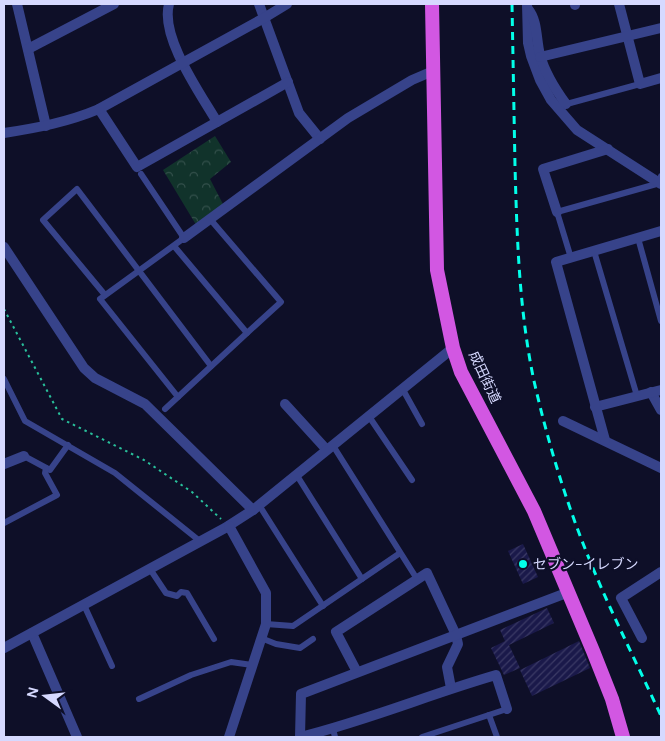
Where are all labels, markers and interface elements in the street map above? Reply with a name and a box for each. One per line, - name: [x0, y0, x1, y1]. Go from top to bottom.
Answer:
- street label: 成田街道: [465, 348, 505, 406]
- place label: セブン-イレブン: [533, 555, 639, 573]
- marker: セブン-イレブン: [517, 558, 529, 570]
- north arrow: [20, 671, 70, 721]
- text: N: [22, 685, 42, 700]

